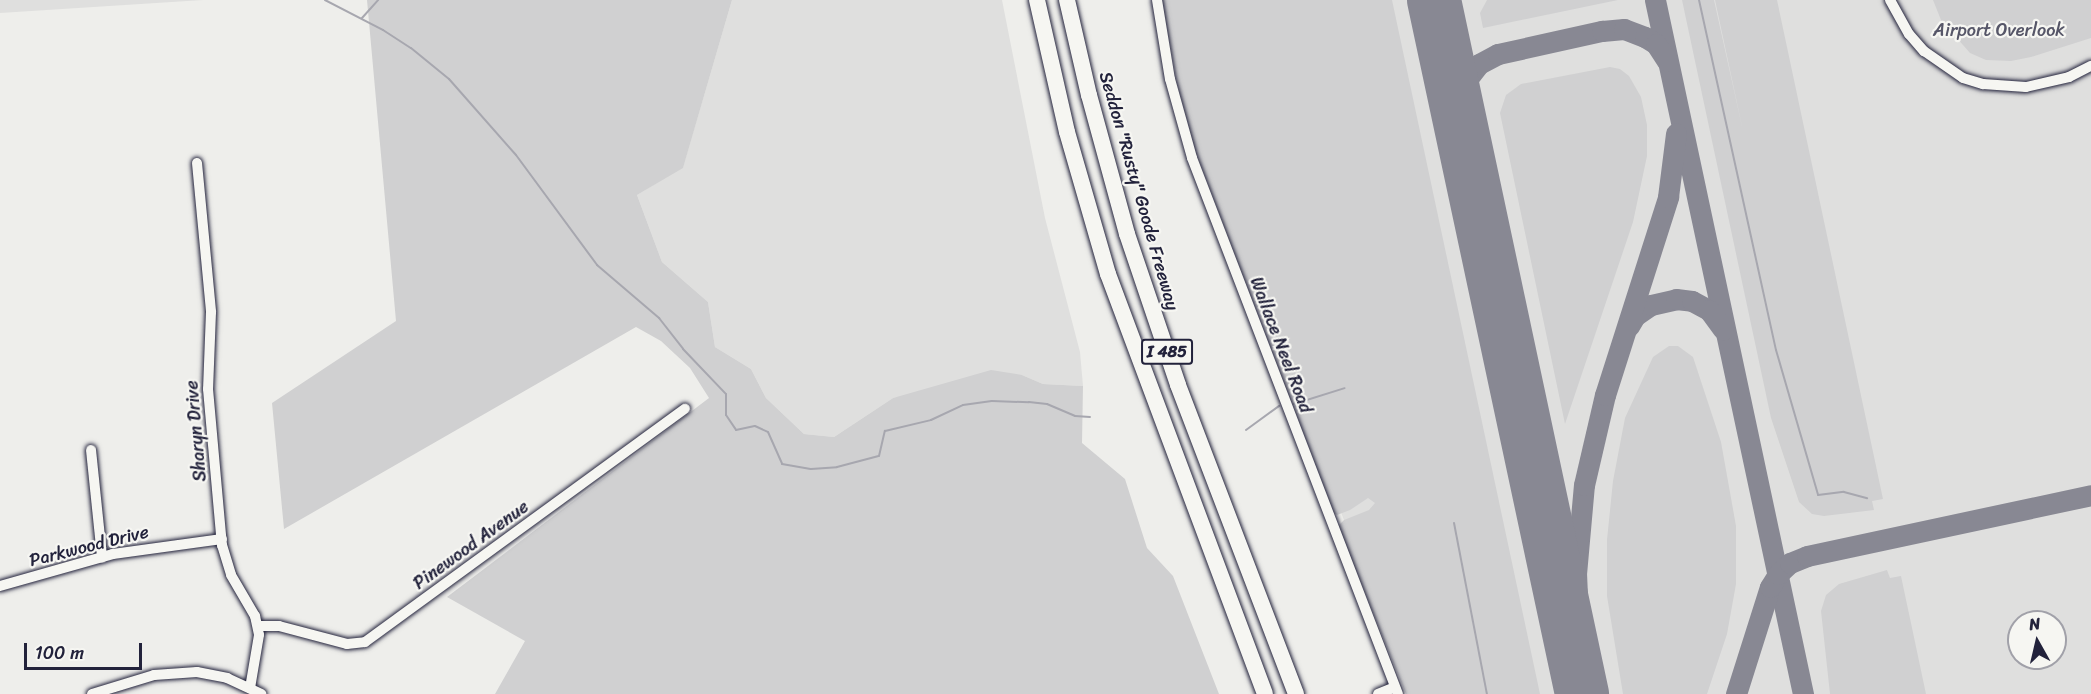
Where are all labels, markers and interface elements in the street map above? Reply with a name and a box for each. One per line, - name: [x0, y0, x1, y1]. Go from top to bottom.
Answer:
- park label: Airport Overlook: [1933, 19, 2065, 41]
- street label: Seddon "Rusty" Goode Freeway: [1095, 69, 1183, 313]
- street label: Wallace Neel Road: [1245, 274, 1317, 416]
- road number: I 485: [1140, 339, 1194, 365]
- street label: Sharyn Drive: [181, 380, 211, 482]
- street label: Pinewood Avenue: [409, 496, 533, 594]
- street label: Parkwood Drive: [27, 521, 151, 571]
- text: N: [2027, 609, 2042, 639]
- north arrow: [2007, 610, 2067, 670]
- scale bar: [27, 631, 146, 669]
- text: 100 m: [35, 637, 84, 669]

